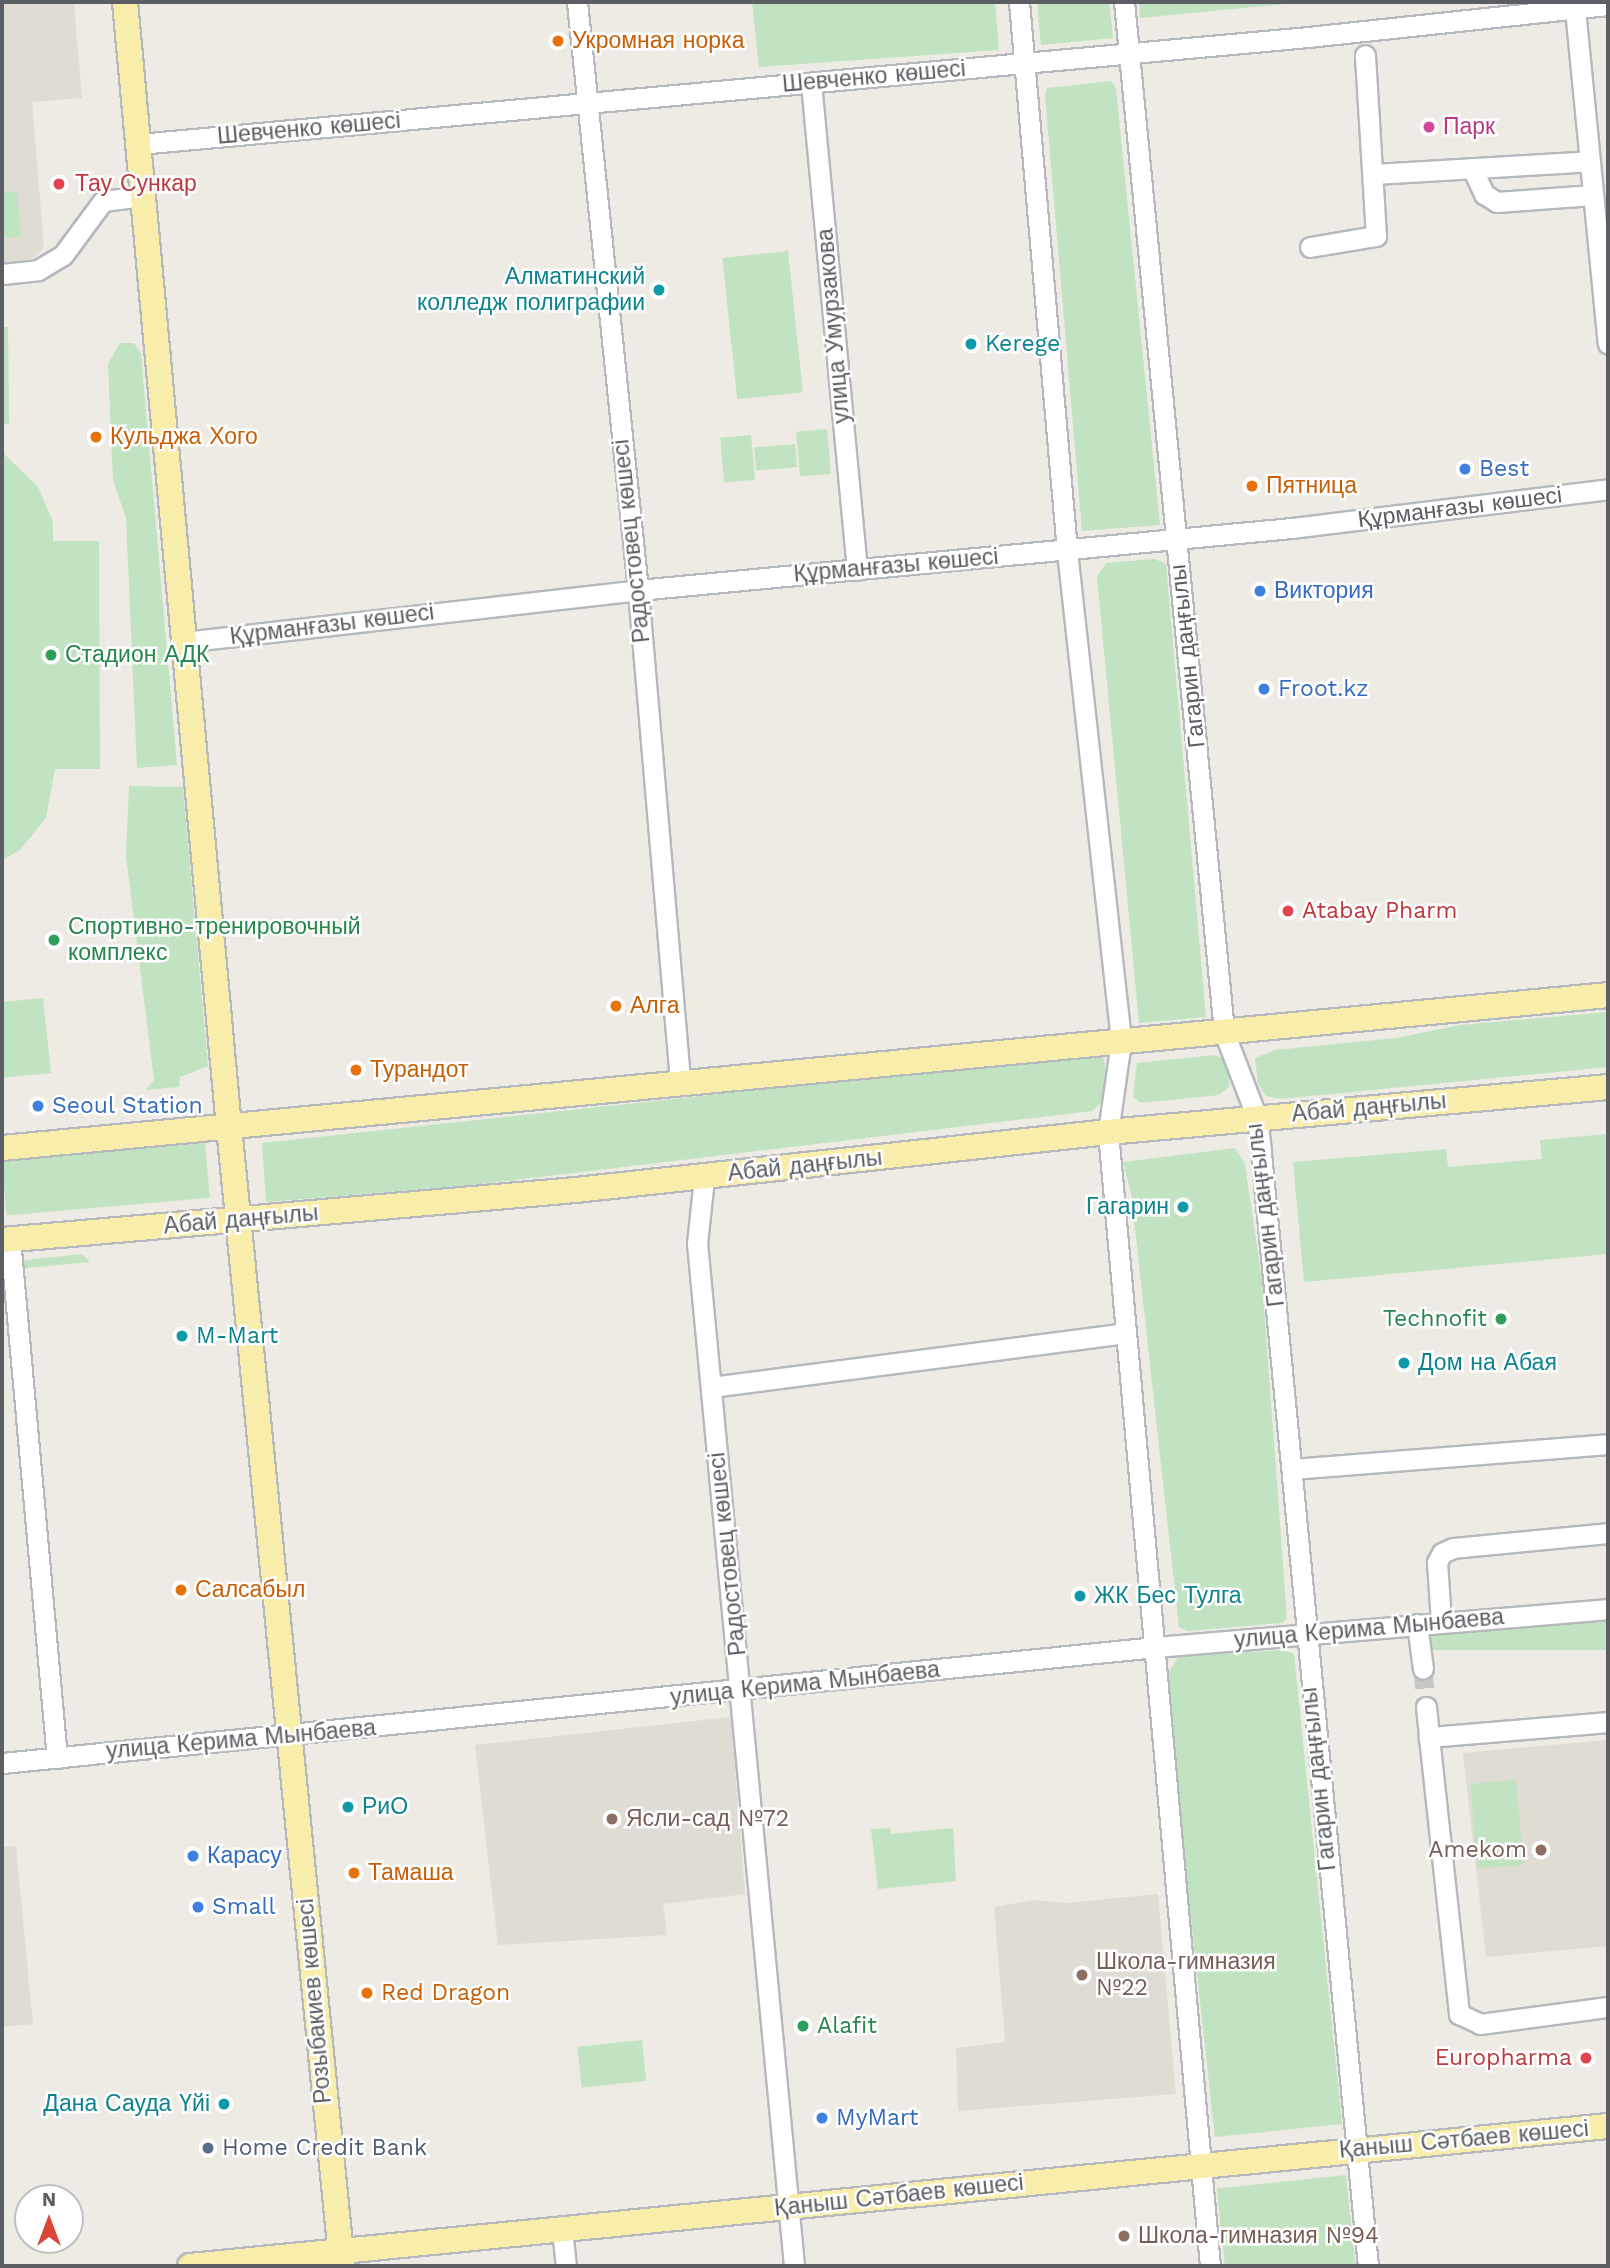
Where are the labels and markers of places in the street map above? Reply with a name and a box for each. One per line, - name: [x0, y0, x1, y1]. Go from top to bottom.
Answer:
- place label: Укромная норка: [572, 27, 744, 55]
- marker: Укромная норка: [550, 33, 566, 49]
- place label: Парк: [1443, 113, 1495, 141]
- marker: Парк: [1421, 119, 1437, 135]
- place label: Тау Сункар: [75, 170, 197, 198]
- marker: Тау Сункар: [49, 174, 69, 194]
- place label: Алматинский колледж полиграфии: [417, 263, 645, 317]
- marker: Алматинский колледж полиграфии: [651, 282, 667, 298]
- place label: Kerege: [985, 330, 1060, 358]
- marker: Kerege: [963, 336, 979, 352]
- place label: Кульджа Хого: [110, 423, 258, 451]
- marker: Кульджа Хого: [88, 429, 104, 445]
- place label: Best: [1479, 455, 1529, 483]
- marker: Best: [1457, 461, 1473, 477]
- place label: Пятница: [1266, 472, 1357, 500]
- marker: Пятница: [1244, 478, 1260, 494]
- place label: Виктория: [1274, 577, 1374, 605]
- marker: Виктория: [1252, 583, 1268, 599]
- place label: Стадион АДК: [65, 641, 209, 669]
- marker: Стадион АДК: [43, 647, 59, 663]
- place label: Froot.kz: [1278, 675, 1369, 703]
- marker: Froot.kz: [1256, 681, 1272, 697]
- place label: Atabay Pharm: [1302, 897, 1458, 925]
- marker: Atabay Pharm: [1280, 903, 1296, 919]
- place label: Спортивно-тренировочный комплекс: [68, 913, 361, 967]
- marker: Спортивно-тренировочный комплекс: [46, 932, 62, 948]
- place label: Алга: [630, 992, 679, 1020]
- marker: Алга: [608, 998, 624, 1014]
- place label: Турандот: [370, 1056, 469, 1084]
- marker: Турандот: [348, 1062, 364, 1078]
- place label: Seoul Station: [52, 1092, 204, 1120]
- marker: Seoul Station: [30, 1098, 46, 1114]
- place label: Гагарин: [1086, 1193, 1169, 1221]
- marker: Гагарин: [1175, 1199, 1191, 1215]
- place label: Technofit: [1383, 1305, 1487, 1333]
- marker: Technofit: [1493, 1311, 1509, 1327]
- place label: M-Mart: [196, 1322, 278, 1350]
- marker: M-Mart: [174, 1328, 190, 1344]
- place label: Дом на Абая: [1418, 1349, 1557, 1377]
- marker: Дом на Абая: [1396, 1355, 1412, 1371]
- place label: Салсабыл: [195, 1576, 305, 1604]
- marker: Салсабыл: [173, 1582, 189, 1598]
- place label: ЖК Бес Тулга: [1094, 1582, 1242, 1610]
- marker: ЖК Бес Тулга: [1072, 1588, 1088, 1604]
- place label: РиО: [362, 1793, 408, 1821]
- marker: РиО: [340, 1799, 356, 1815]
- place label: Ясли-сад №72: [626, 1805, 789, 1833]
- marker: Ясли-сад №72: [604, 1811, 620, 1827]
- place label: Amekom: [1428, 1836, 1527, 1864]
- place label: Карасу: [207, 1842, 282, 1870]
- marker: Amekom: [1533, 1842, 1549, 1858]
- marker: Карасу: [185, 1848, 201, 1864]
- place label: Тамаша: [368, 1859, 454, 1887]
- marker: Тамаша: [346, 1865, 362, 1881]
- place label: Small: [212, 1893, 276, 1921]
- marker: Small: [190, 1899, 206, 1915]
- place label: Школа-гимназия №22: [1096, 1948, 1276, 2002]
- marker: Школа-гимназия №22: [1074, 1967, 1090, 1983]
- place label: Red Dragon: [381, 1979, 510, 2007]
- marker: Red Dragon: [359, 1985, 375, 2001]
- place label: Alafit: [817, 2012, 877, 2040]
- marker: Alafit: [795, 2018, 811, 2034]
- place label: Europharma: [1435, 2044, 1572, 2072]
- marker: Europharma: [1578, 2050, 1594, 2066]
- place label: Дана Сауда Үйі: [43, 2090, 210, 2118]
- marker: Дана Сауда Үйі: [216, 2096, 232, 2112]
- place label: MyMart: [836, 2104, 918, 2132]
- marker: MyMart: [814, 2110, 830, 2126]
- place label: Home Credit Bank: [222, 2134, 427, 2162]
- marker: Home Credit Bank: [200, 2140, 216, 2156]
- place label: Школа-гимназия №94: [1138, 2222, 1379, 2250]
- marker: Школа-гимназия №94: [1116, 2228, 1132, 2244]

